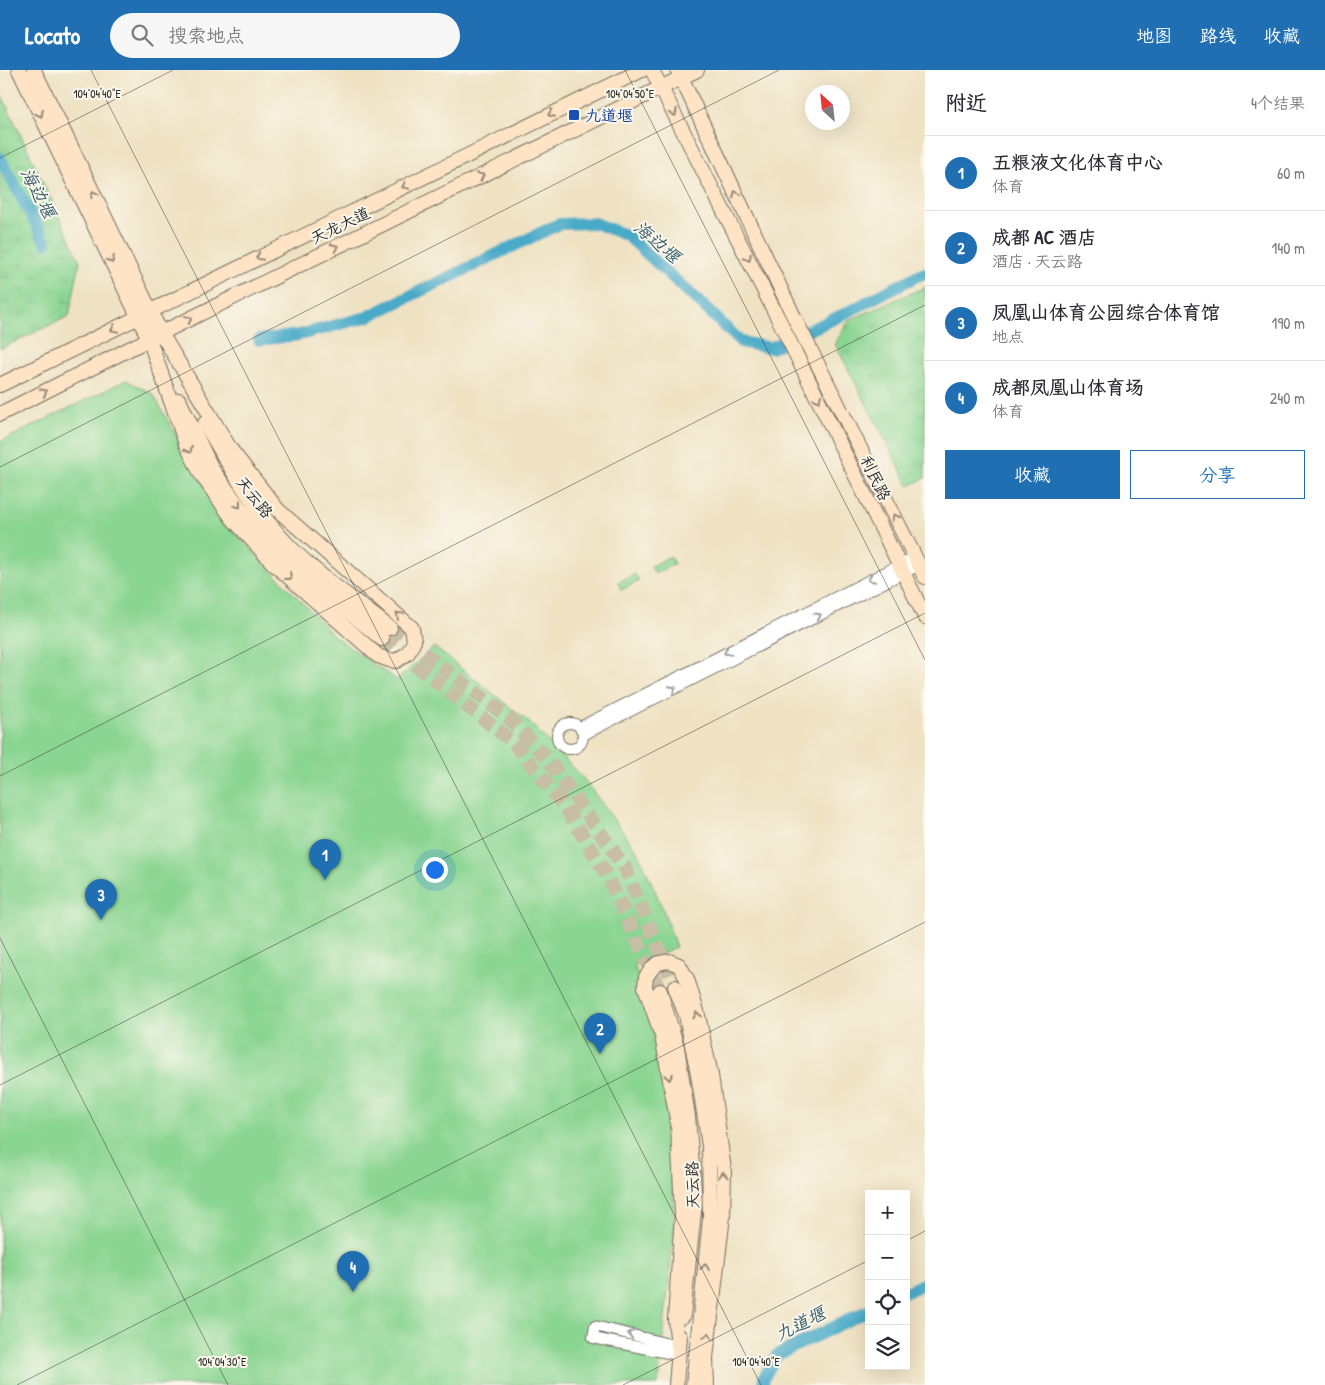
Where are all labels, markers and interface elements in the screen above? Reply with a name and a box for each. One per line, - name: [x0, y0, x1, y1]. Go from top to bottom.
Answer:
- search box: [110, 13, 460, 58]
- text: Locato: [25, 19, 80, 51]
- icon: search: [128, 21, 156, 49]
- text: 搜索地点: [168, 22, 244, 48]
- text: 地图: [1136, 23, 1172, 48]
- text: 路线: [1200, 23, 1236, 48]
- text: 收藏: [1264, 23, 1300, 48]
- text: 104°04'40"E: [73, 85, 122, 102]
- text: 104°04'50"E: [606, 85, 655, 102]
- north arrow: [805, 85, 850, 130]
- text: 附近: [945, 88, 987, 117]
- text: 4个结果: [1251, 92, 1305, 114]
- place label: 九道堰: [585, 104, 633, 126]
- one-way arrow: [548, 108, 557, 118]
- marker: 九道堰: [567, 108, 581, 122]
- one-way arrow: [668, 108, 678, 117]
- one-way arrow: [34, 109, 44, 118]
- text: 五粮液文化体育中心: [992, 149, 1163, 175]
- text: 1: [958, 162, 964, 184]
- text: 60 m: [1277, 162, 1305, 184]
- water label: 海边堰: [15, 163, 63, 224]
- one-way arrow: [476, 172, 485, 182]
- text: 体育: [992, 175, 1024, 197]
- one-way arrow: [402, 180, 411, 190]
- one-way arrow: [90, 190, 100, 199]
- one-way arrow: [732, 190, 742, 199]
- street label: 天龙大道: [306, 201, 374, 249]
- water label: 海边堰: [629, 215, 688, 270]
- text: 成都 AC 酒店: [992, 224, 1096, 250]
- text: 2: [957, 237, 965, 259]
- text: 140 m: [1271, 237, 1305, 259]
- one-way arrow: [330, 243, 339, 254]
- text: 酒店 · 天云路: [992, 250, 1083, 272]
- one-way arrow: [256, 251, 265, 261]
- one-way arrow: [742, 253, 752, 262]
- one-way arrow: [105, 255, 115, 264]
- text: 凤凰山体育公园综合体育馆: [992, 299, 1220, 325]
- text: 3: [957, 312, 965, 334]
- text: 190 m: [1272, 312, 1305, 334]
- one-way arrow: [184, 315, 193, 325]
- one-way arrow: [110, 323, 119, 333]
- text: 地点: [992, 325, 1024, 347]
- text: 成都凤凰山体育场: [992, 374, 1144, 400]
- text: 4: [958, 387, 964, 409]
- text: 240 m: [1270, 387, 1305, 409]
- one-way arrow: [38, 388, 47, 398]
- one-way arrow: [812, 394, 822, 403]
- text: 体育: [992, 400, 1024, 422]
- one-way arrow: [183, 445, 193, 454]
- button: 收藏: [945, 450, 1120, 499]
- button: 分享: [1130, 450, 1305, 499]
- street label: 利民路: [856, 452, 896, 504]
- street label: 天云路: [231, 471, 279, 523]
- one-way arrow: [232, 499, 240, 508]
- one-way arrow: [891, 514, 901, 523]
- one-way arrow: [283, 571, 292, 580]
- one-way arrow: [868, 572, 877, 582]
- one-way arrow: [395, 612, 404, 621]
- one-way arrow: [813, 612, 822, 622]
- one-way arrow: [723, 646, 732, 656]
- one-way arrow: [668, 685, 677, 695]
- pin: 1: [309, 839, 341, 880]
- your location: [422, 857, 448, 883]
- pin: 3: [85, 879, 117, 920]
- one-way arrow: [692, 1010, 703, 1019]
- pin: 2: [584, 1013, 616, 1054]
- one-way arrow: [664, 1073, 674, 1082]
- street label: 天云路: [681, 1161, 703, 1209]
- one-way arrow: [718, 1171, 728, 1178]
- map controls: [865, 1190, 910, 1370]
- button: +: [865, 1190, 910, 1235]
- button: −: [865, 1235, 910, 1280]
- pin: 4: [337, 1251, 369, 1292]
- one-way arrow: [699, 1263, 710, 1271]
- button: locate: [865, 1280, 910, 1325]
- water label: 九道堰: [770, 1299, 831, 1347]
- button: layers: [865, 1325, 910, 1370]
- one-way arrow: [627, 1329, 636, 1340]
- one-way arrow: [702, 1332, 713, 1340]
- text: 104°04'30"E: [198, 1353, 247, 1370]
- text: 104°04'40"E: [732, 1353, 781, 1370]

